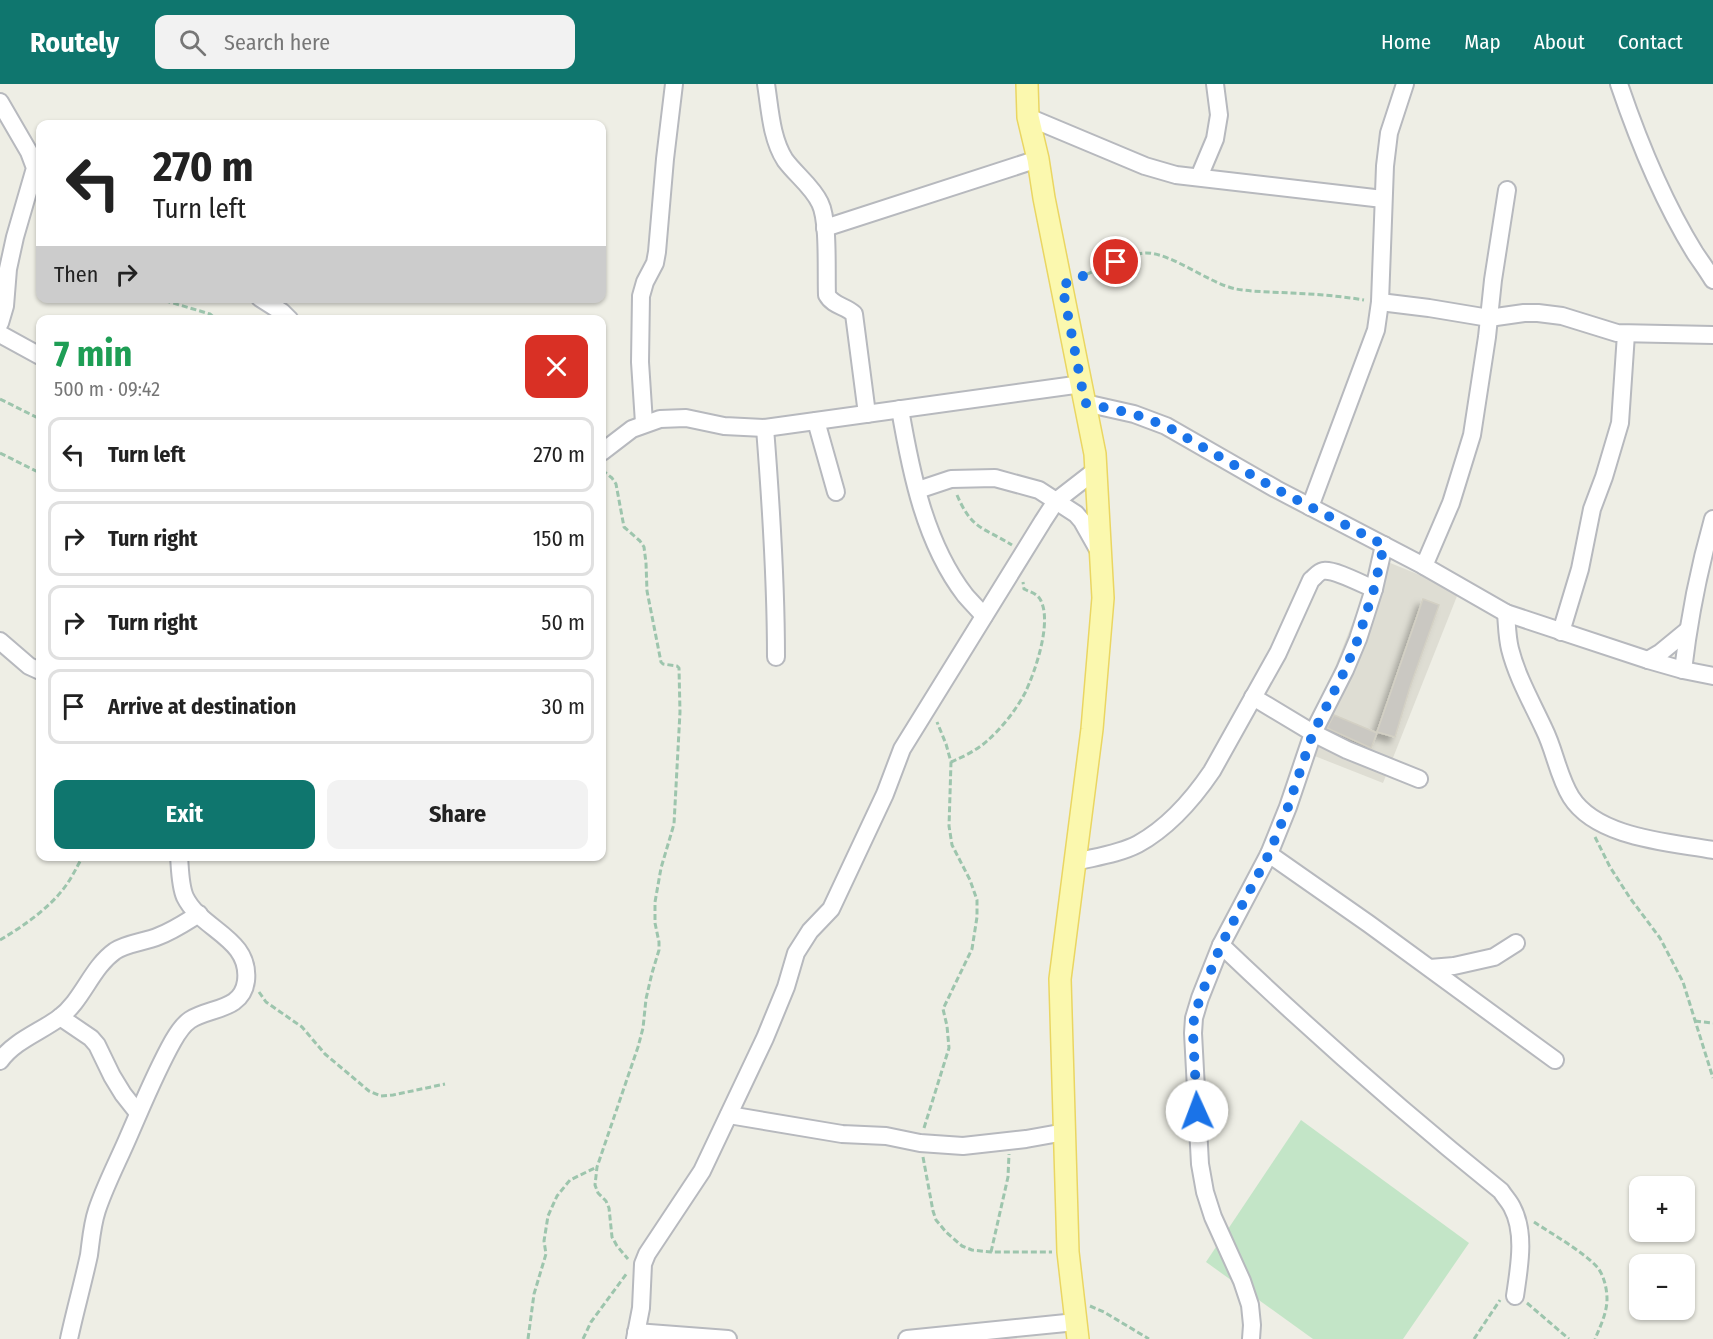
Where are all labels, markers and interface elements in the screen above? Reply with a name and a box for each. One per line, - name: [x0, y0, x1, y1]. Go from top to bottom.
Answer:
- search box: [155, 15, 575, 69]
- text: Routely: [30, 26, 119, 59]
- icon: search: [176, 26, 209, 59]
- text: Search here: [224, 29, 330, 56]
- text: Home: [1381, 29, 1431, 55]
- text: Map: [1464, 29, 1501, 55]
- text: About: [1534, 29, 1585, 55]
- text: Contact: [1618, 29, 1683, 55]
- text: 270 m: [153, 142, 253, 192]
- icon: left: [54, 144, 132, 222]
- text: Turn left: [153, 193, 246, 225]
- pin: [1090, 236, 1141, 287]
- icon: arrive: [1099, 245, 1132, 278]
- icon: right: [110, 258, 143, 291]
- text: Then: [54, 261, 98, 288]
- text: 7 min: [54, 332, 132, 376]
- button: close: [525, 335, 588, 398]
- text: 500 m · 09:42: [54, 377, 160, 401]
- icon: left: [57, 438, 90, 471]
- text: Turn left: [108, 441, 186, 468]
- text: 270 m: [533, 441, 585, 468]
- icon: right: [57, 522, 90, 555]
- text: Turn right: [108, 525, 197, 552]
- text: 150 m: [533, 525, 585, 552]
- icon: right: [57, 606, 90, 639]
- text: Turn right: [108, 609, 197, 636]
- text: 50 m: [541, 609, 585, 636]
- icon: arrive: [57, 690, 90, 723]
- text: Arrive at destination: [108, 693, 296, 720]
- text: 30 m: [542, 693, 585, 720]
- button: Exit: [54, 780, 315, 849]
- button: Share: [327, 780, 588, 849]
- position arrow: [1165, 1079, 1229, 1143]
- map controls: [1629, 1176, 1695, 1320]
- button: +: [1629, 1176, 1695, 1242]
- button: −: [1629, 1254, 1695, 1320]

